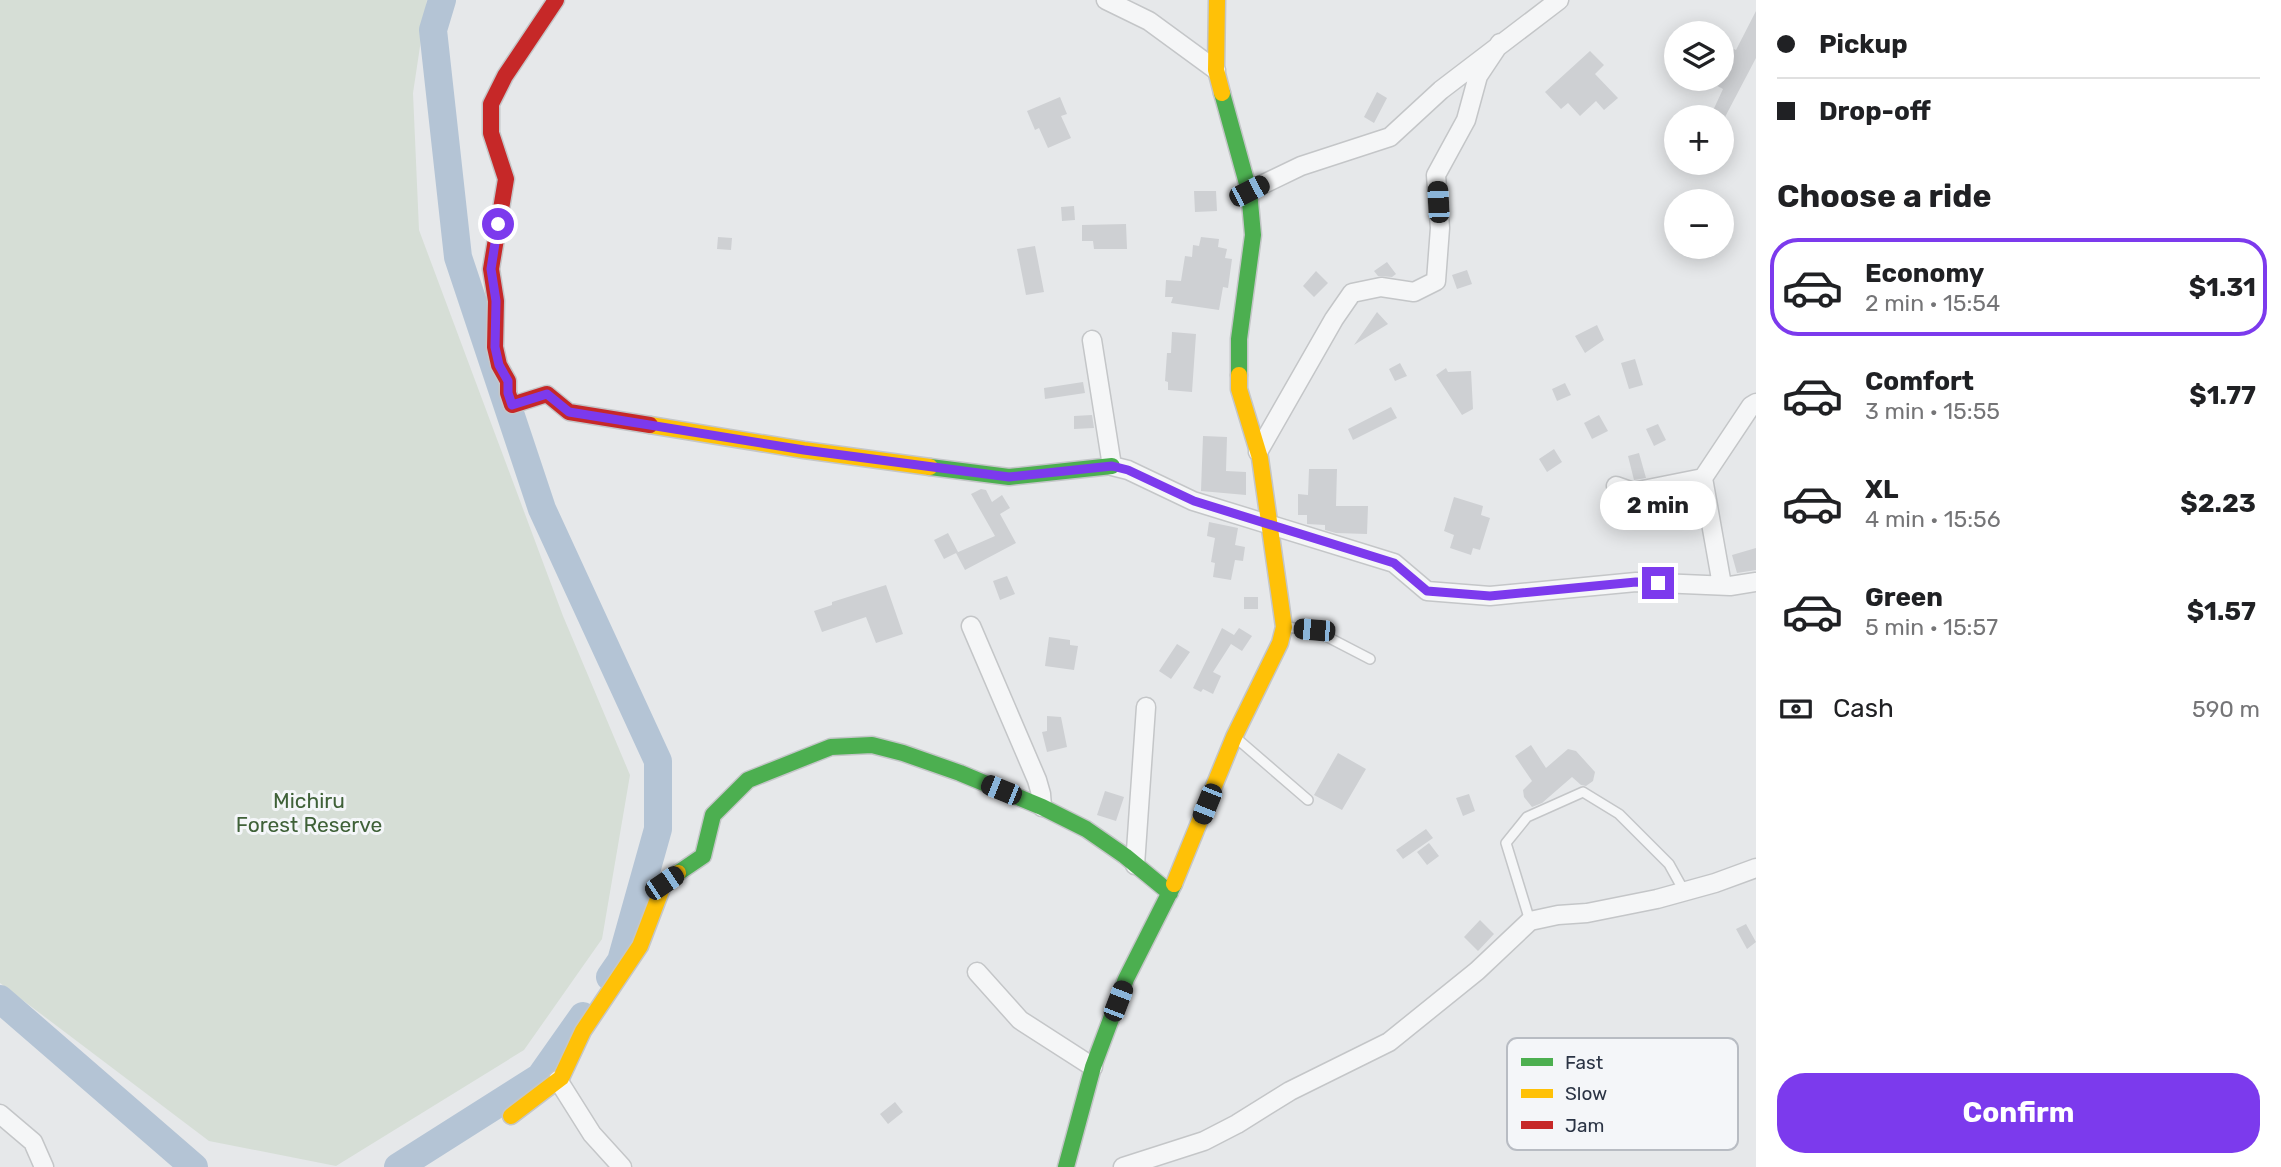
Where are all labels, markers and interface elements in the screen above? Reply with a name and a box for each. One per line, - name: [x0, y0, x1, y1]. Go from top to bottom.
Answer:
- map controls: [1664, 21, 1734, 259]
- button: layers: [1664, 21, 1734, 91]
- text: Pickup: [1819, 29, 1908, 60]
- text: Drop-off: [1819, 96, 1931, 127]
- button: +: [1664, 105, 1734, 175]
- car: [1226, 172, 1273, 210]
- text: Choose a ride: [1777, 177, 1991, 215]
- car: [1427, 180, 1450, 224]
- button: −: [1664, 189, 1734, 259]
- route start: [482, 208, 514, 240]
- icon: car: [1781, 256, 1844, 319]
- text: Economy: [1865, 258, 1984, 289]
- text: $1.31: [2189, 272, 2256, 303]
- text: 2 min · 15:54: [1865, 289, 2000, 317]
- icon: car: [1781, 364, 1844, 427]
- text: Comfort: [1865, 366, 1974, 397]
- text: $1.77: [2189, 380, 2256, 411]
- text: 3 min · 15:55: [1865, 397, 2000, 425]
- icon: car: [1781, 472, 1844, 535]
- text: XL: [1865, 474, 1898, 505]
- callout: 2 min: [1600, 482, 1716, 530]
- text: $2.23: [2180, 488, 2256, 519]
- text: 2 min: [1627, 491, 1689, 519]
- text: 4 min · 15:56: [1865, 505, 2001, 533]
- route end: [1642, 567, 1674, 599]
- icon: car: [1781, 580, 1844, 643]
- text: Green: [1865, 582, 1943, 613]
- text: $1.57: [2187, 596, 2256, 627]
- text: 5 min · 15:57: [1865, 613, 1998, 641]
- car: [1293, 618, 1336, 642]
- icon: cash: [1777, 690, 1815, 728]
- text: Cash: [1833, 693, 1894, 724]
- text: 590 m: [2192, 695, 2260, 723]
- car: [978, 772, 1025, 808]
- car: [1190, 781, 1225, 827]
- park label: Michiru Forest Reserve: [236, 788, 382, 837]
- car: [641, 863, 688, 903]
- car: [1101, 978, 1136, 1024]
- legend: [1507, 1038, 1738, 1150]
- text: Fast: [1565, 1051, 1604, 1074]
- button: Confirm: [1777, 1073, 2260, 1153]
- text: Slow: [1565, 1082, 1607, 1105]
- text: Jam: [1565, 1114, 1604, 1137]

